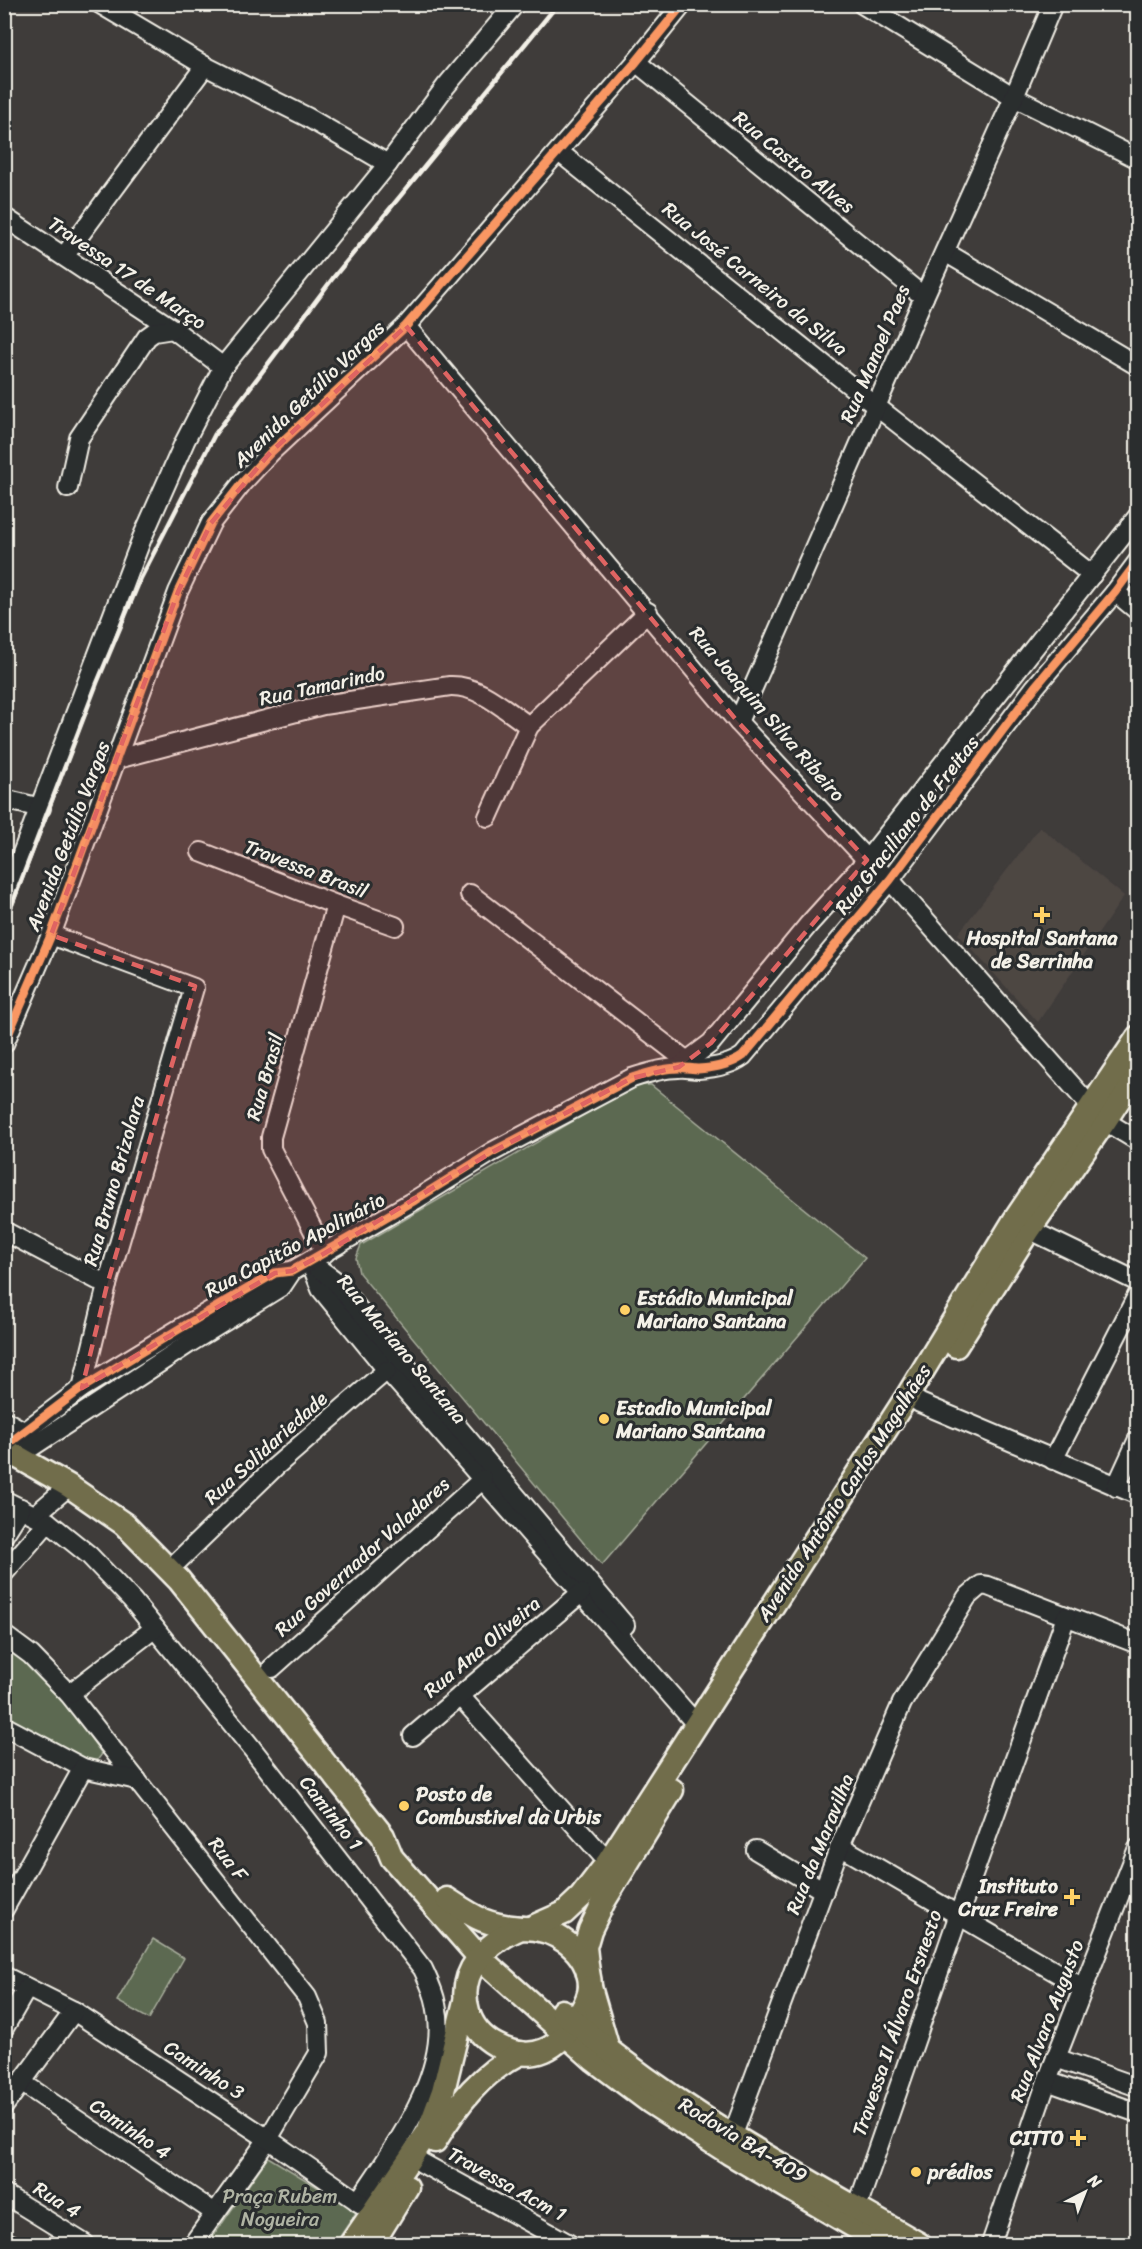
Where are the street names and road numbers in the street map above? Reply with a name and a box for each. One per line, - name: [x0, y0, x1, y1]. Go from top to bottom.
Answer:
- street label: Rua Castro Alves: [725, 102, 863, 223]
- street label: Rua José Carneiro da Silva: [654, 193, 856, 365]
- street label: Travessa 17 de Março: [40, 207, 214, 339]
- street label: Rua Manoel Paes: [830, 278, 920, 429]
- street label: Avenida Getúlio Vargas: [224, 311, 394, 477]
- street label: Rua Joaquim Silva Ribeiro: [680, 618, 854, 810]
- street label: Rua Tamarindo: [256, 656, 388, 716]
- street label: Rua Graciliano de Freitas: [825, 727, 989, 922]
- street label: Avenida Getúlio Vargas: [15, 735, 121, 937]
- street label: Travessa Brasil: [239, 829, 374, 909]
- street label: Rua Brasil: [236, 1029, 294, 1125]
- street label: Rua Bruno Brizolara: [73, 1091, 155, 1270]
- street label: Rua Capitão Apolinário: [198, 1183, 392, 1307]
- street label: Rua Mariano Santana: [328, 1266, 476, 1432]
- street label: Avenida Antônio Carlos Magalhães: [747, 1356, 941, 1630]
- street label: Rua Solidariedade: [196, 1382, 336, 1514]
- street label: Rua Governador Valadares: [266, 1468, 458, 1646]
- street label: Rua Ana Oliveira: [415, 1587, 549, 1707]
- street label: Caminho 1: [290, 1767, 372, 1859]
- street label: Rua da Maravilha: [776, 1768, 864, 1920]
- street label: Rua F: [199, 1829, 258, 1891]
- street label: Travessa II Álvaro Ersnesto: [842, 1905, 952, 2141]
- street label: Rua Alvaro Augusto: [1000, 1934, 1094, 2108]
- street label: Caminho 3: [156, 2031, 252, 2109]
- street label: Rodovia BA-409: [672, 2088, 814, 2192]
- street label: Caminho 4: [82, 2089, 178, 2169]
- street label: Travessa Acm 1: [441, 2137, 573, 2231]
- street label: Rua 4: [26, 2172, 88, 2228]

